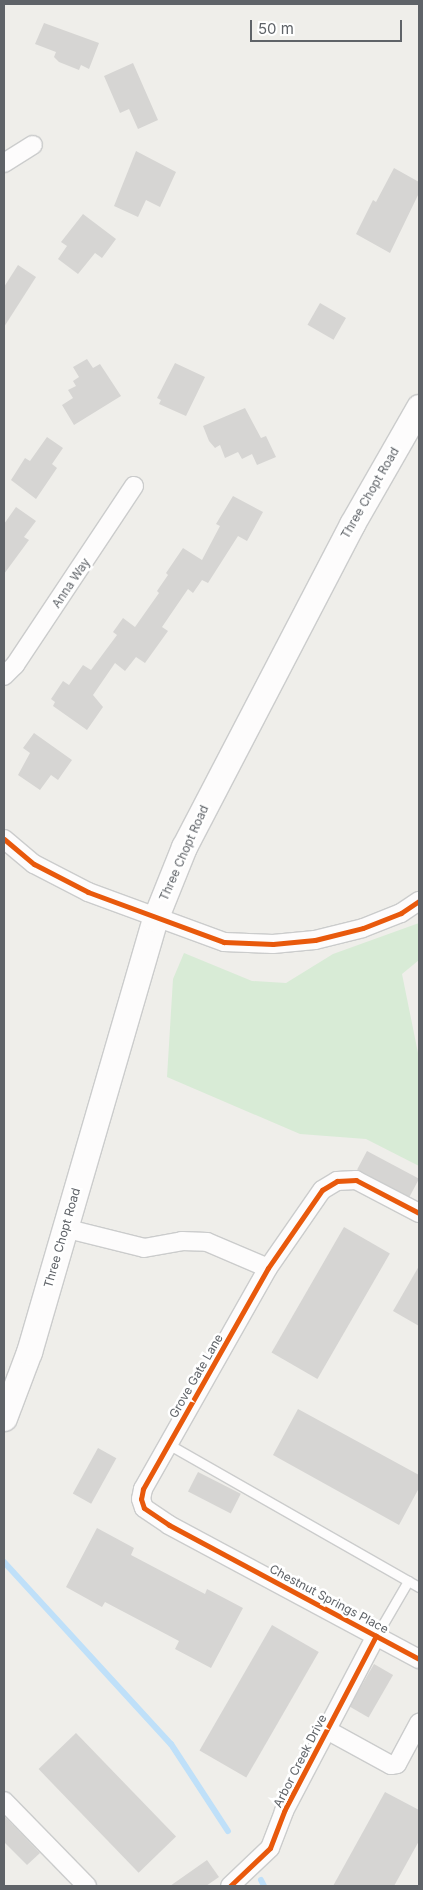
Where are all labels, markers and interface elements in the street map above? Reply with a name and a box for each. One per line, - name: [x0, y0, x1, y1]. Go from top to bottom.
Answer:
- scale bar: [253, 10, 406, 42]
- text: 50 m: [258, 19, 294, 38]
- street label: Three Chopt Road: [338, 445, 402, 541]
- street label: Anna Way: [49, 555, 93, 611]
- street label: Three Chopt Road: [156, 803, 212, 903]
- street label: Three Chopt Road: [41, 1186, 83, 1290]
- street label: Grove Gate Lane: [166, 1331, 226, 1421]
- street label: Chestnut Springs Place: [267, 1562, 391, 1636]
- street label: Arbor Creek Drive: [270, 1712, 330, 1810]

